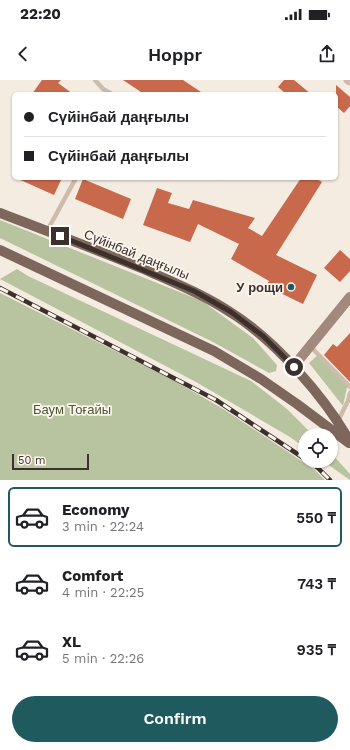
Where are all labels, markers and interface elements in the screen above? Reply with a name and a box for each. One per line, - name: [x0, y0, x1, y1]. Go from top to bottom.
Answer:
- text: 22:20: [20, 5, 61, 23]
- icon: back: [12, 43, 34, 65]
- icon: share: [316, 43, 338, 65]
- text: Hoppr: [148, 44, 202, 65]
- text: Сүйінбай даңғылы: [48, 108, 189, 126]
- text: Сүйінбай даңғылы: [48, 147, 189, 165]
- street label: Сүйінбай даңғылы: [82, 226, 192, 282]
- route end: [51, 227, 69, 245]
- place label: У рощи: [236, 280, 283, 295]
- marker: У рощи: [286, 282, 296, 292]
- route start: [285, 358, 303, 376]
- park label: Баум Тоғайы: [33, 402, 111, 417]
- map controls: [298, 428, 338, 468]
- button: locate: [298, 428, 338, 468]
- scale bar: [12, 452, 89, 471]
- text: 50 m: [18, 454, 45, 467]
- icon: car: [14, 499, 50, 535]
- text: Economy: [62, 501, 129, 519]
- text: 550 ₸: [296, 509, 336, 527]
- text: 3 min · 22:24: [62, 519, 144, 534]
- icon: car: [14, 565, 50, 601]
- text: Comfort: [62, 567, 123, 585]
- text: 743 ₸: [297, 575, 336, 593]
- text: 4 min · 22:25: [62, 585, 144, 600]
- icon: car: [14, 631, 50, 667]
- text: XL: [62, 633, 81, 651]
- text: 935 ₸: [297, 641, 336, 659]
- text: 5 min · 22:26: [62, 651, 144, 666]
- button: Confirm: [12, 696, 338, 742]

